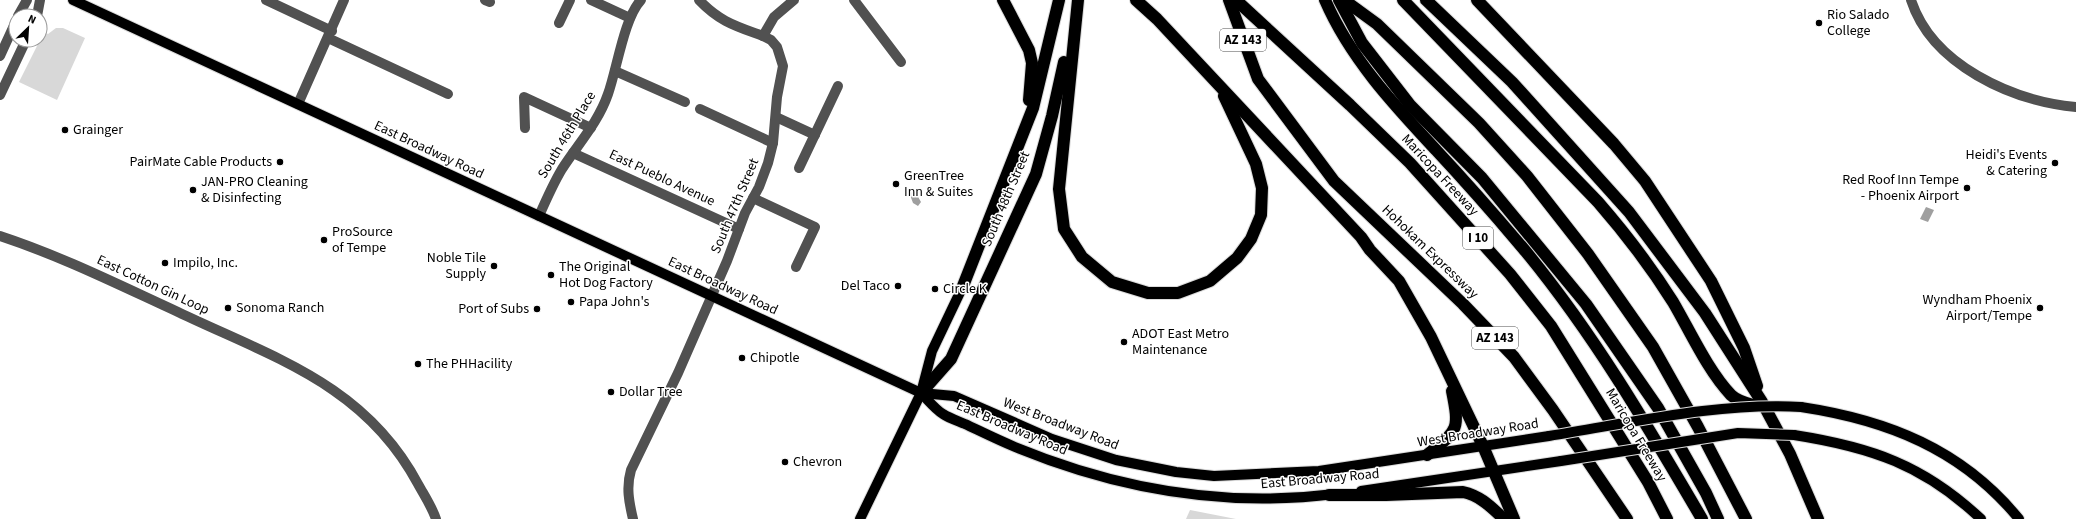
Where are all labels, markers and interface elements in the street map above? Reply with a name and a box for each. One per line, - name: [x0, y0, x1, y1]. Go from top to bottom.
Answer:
- place label: Rio Salado College: [1827, 5, 1889, 41]
- north arrow: [8, 8, 48, 48]
- text: N: [26, 11, 39, 28]
- marker: Rio Salado College: [1814, 18, 1824, 28]
- road number: AZ 143: [1220, 29, 1266, 51]
- street label: South 46th Place: [533, 88, 601, 182]
- street label: East Broadway Road: [371, 116, 487, 184]
- place label: Grainger: [73, 120, 123, 140]
- marker: Grainger: [60, 125, 70, 135]
- street label: Maricopa Freeway: [1397, 130, 1484, 221]
- street label: East Pueblo Avenue: [606, 145, 718, 211]
- place label: Heidi's Events & Catering: [1966, 145, 2047, 181]
- street label: South 48th Street: [977, 148, 1035, 250]
- place label: PairMate Cable Products: [130, 152, 272, 172]
- street label: South 47th Street: [706, 155, 764, 257]
- marker: PairMate Cable Products: [275, 157, 285, 167]
- marker: Heidi's Events & Catering: [2050, 158, 2060, 168]
- place label: GreenTree Inn & Suites: [904, 166, 973, 202]
- place label: Red Roof Inn Tempe - Phoenix Airport: [1842, 170, 1959, 206]
- place label: JAN-PRO Cleaning & Disinfecting: [201, 172, 308, 208]
- marker: GreenTree Inn & Suites: [891, 179, 901, 189]
- marker: Red Roof Inn Tempe - Phoenix Airport: [1962, 183, 1972, 193]
- marker: JAN-PRO Cleaning & Disinfecting: [188, 185, 198, 195]
- street label: Hohokam Expressway: [1377, 200, 1483, 304]
- place label: ProSource of Tempe: [332, 222, 393, 258]
- road number: I 10: [1463, 227, 1493, 249]
- marker: ProSource of Tempe: [319, 235, 329, 245]
- place label: Noble Tile Supply: [427, 248, 486, 284]
- street label: East Cotton Gin Loop: [93, 250, 213, 320]
- street label: East Broadway Road: [665, 252, 781, 320]
- place label: Impilo, Inc.: [173, 253, 238, 273]
- place label: The Original Hot Dog Factory: [559, 257, 653, 293]
- marker: Impilo, Inc.: [160, 258, 170, 268]
- marker: Noble Tile Supply: [489, 261, 499, 271]
- marker: The Original Hot Dog Factory: [546, 270, 556, 280]
- place label: Del Taco: [841, 276, 890, 296]
- place label: Circle K: [943, 279, 988, 299]
- marker: Del Taco: [893, 281, 903, 291]
- marker: Circle K: [930, 284, 940, 294]
- place label: Wyndham Phoenix Airport/Tempe: [1923, 290, 2033, 326]
- place label: Papa John's: [579, 292, 650, 312]
- marker: Papa John's: [566, 297, 576, 307]
- place label: Sonoma Ranch: [236, 298, 324, 318]
- place label: Port of Subs: [458, 299, 529, 319]
- marker: Sonoma Ranch: [223, 303, 233, 313]
- marker: Wyndham Phoenix Airport/Tempe: [2035, 303, 2045, 313]
- marker: Port of Subs: [532, 304, 542, 314]
- place label: ADOT East Metro Maintenance: [1132, 324, 1229, 360]
- road number: AZ 143: [1472, 327, 1518, 349]
- marker: ADOT East Metro Maintenance: [1119, 337, 1129, 347]
- place label: Chipotle: [750, 348, 799, 368]
- marker: Chipotle: [737, 353, 747, 363]
- place label: The PHHacility: [426, 354, 513, 374]
- marker: The PHHacility: [413, 359, 423, 369]
- place label: Dollar Tree: [619, 382, 683, 402]
- street label: Maricopa Freeway: [1600, 385, 1672, 486]
- marker: Dollar Tree: [606, 387, 616, 397]
- street label: West Broadway Road: [1000, 393, 1122, 455]
- street label: East Broadway Road: [953, 396, 1071, 460]
- street label: West Broadway Road: [1416, 414, 1540, 452]
- place label: Chevron: [793, 452, 842, 472]
- marker: Chevron: [780, 457, 790, 467]
- street label: East Broadway Road: [1260, 464, 1380, 494]

